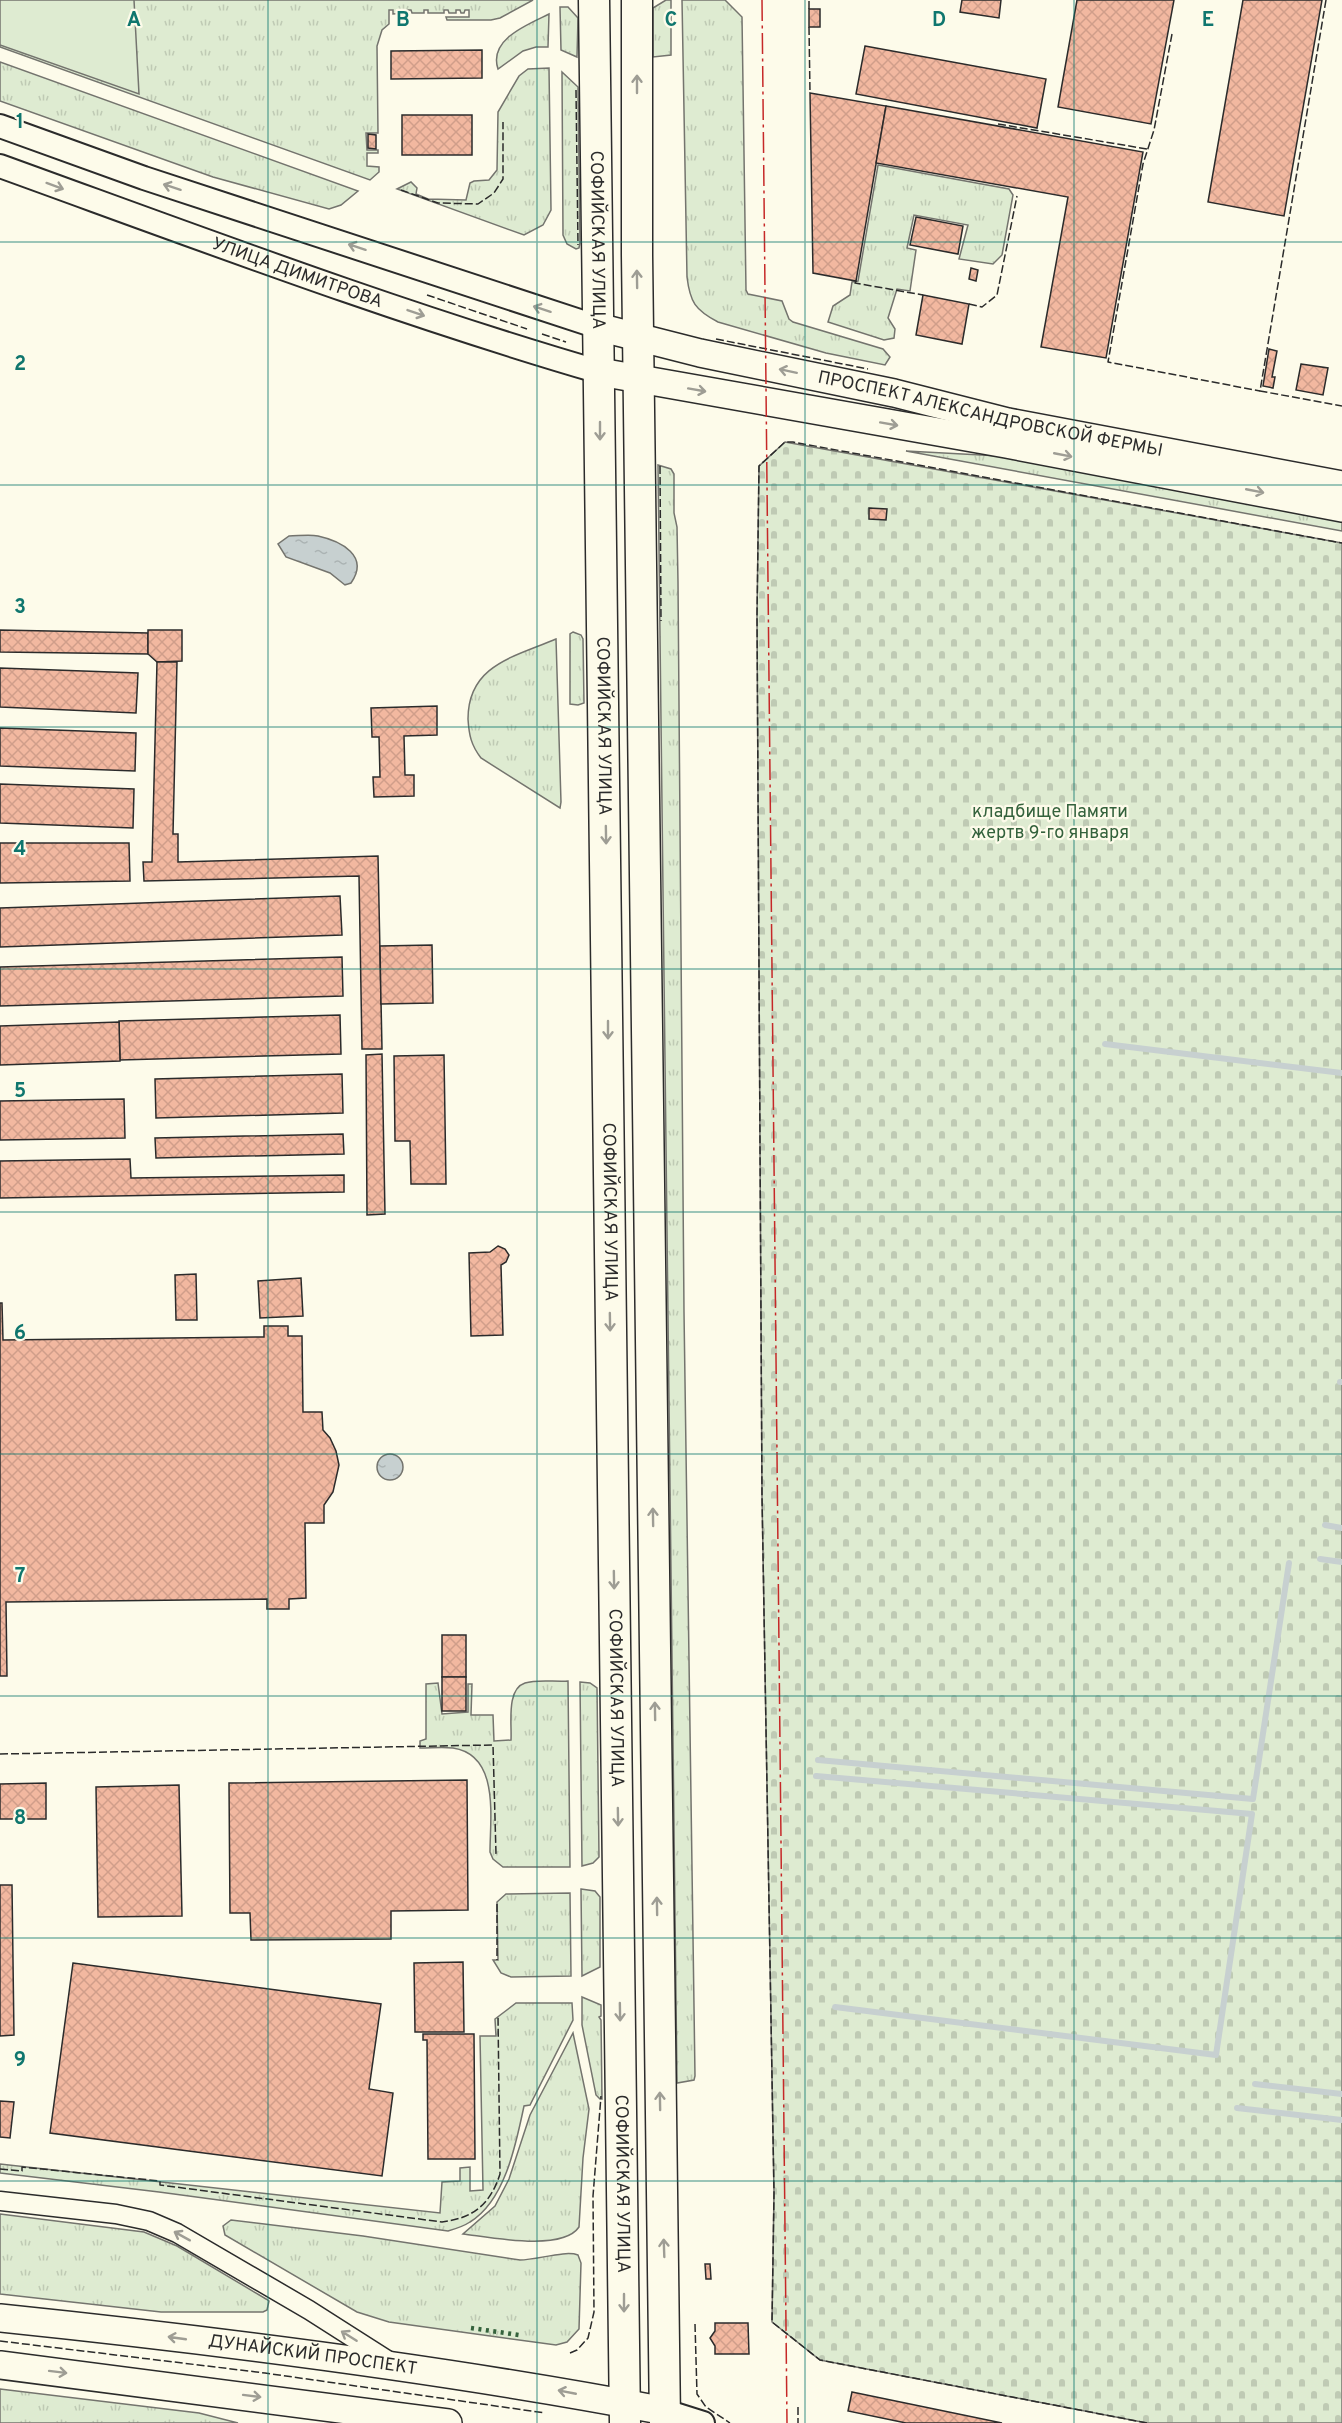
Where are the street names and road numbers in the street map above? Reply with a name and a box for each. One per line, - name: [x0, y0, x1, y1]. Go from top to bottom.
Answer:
- street label: СОФИЙСКАЯ УЛИЦА: [584, 150, 610, 330]
- street label: УЛИЦА ДИМИТРОВА: [209, 232, 386, 314]
- street label: ПРОСПЕКТ АЛЕКСАНДРОВСКОЙ ФЕРМЫ: [816, 366, 1165, 462]
- street label: СОФИЙСКАЯ УЛИЦА: [591, 636, 616, 816]
- street label: СОФИЙСКАЯ УЛИЦА: [597, 1122, 623, 1302]
- street label: СОФИЙСКАЯ УЛИЦА: [603, 1608, 629, 1787]
- street label: СОФИЙСКАЯ УЛИЦА: [609, 2094, 635, 2273]
- street label: ДУНАЙСКИЙ ПРОСПЕКТ: [207, 2330, 419, 2381]

